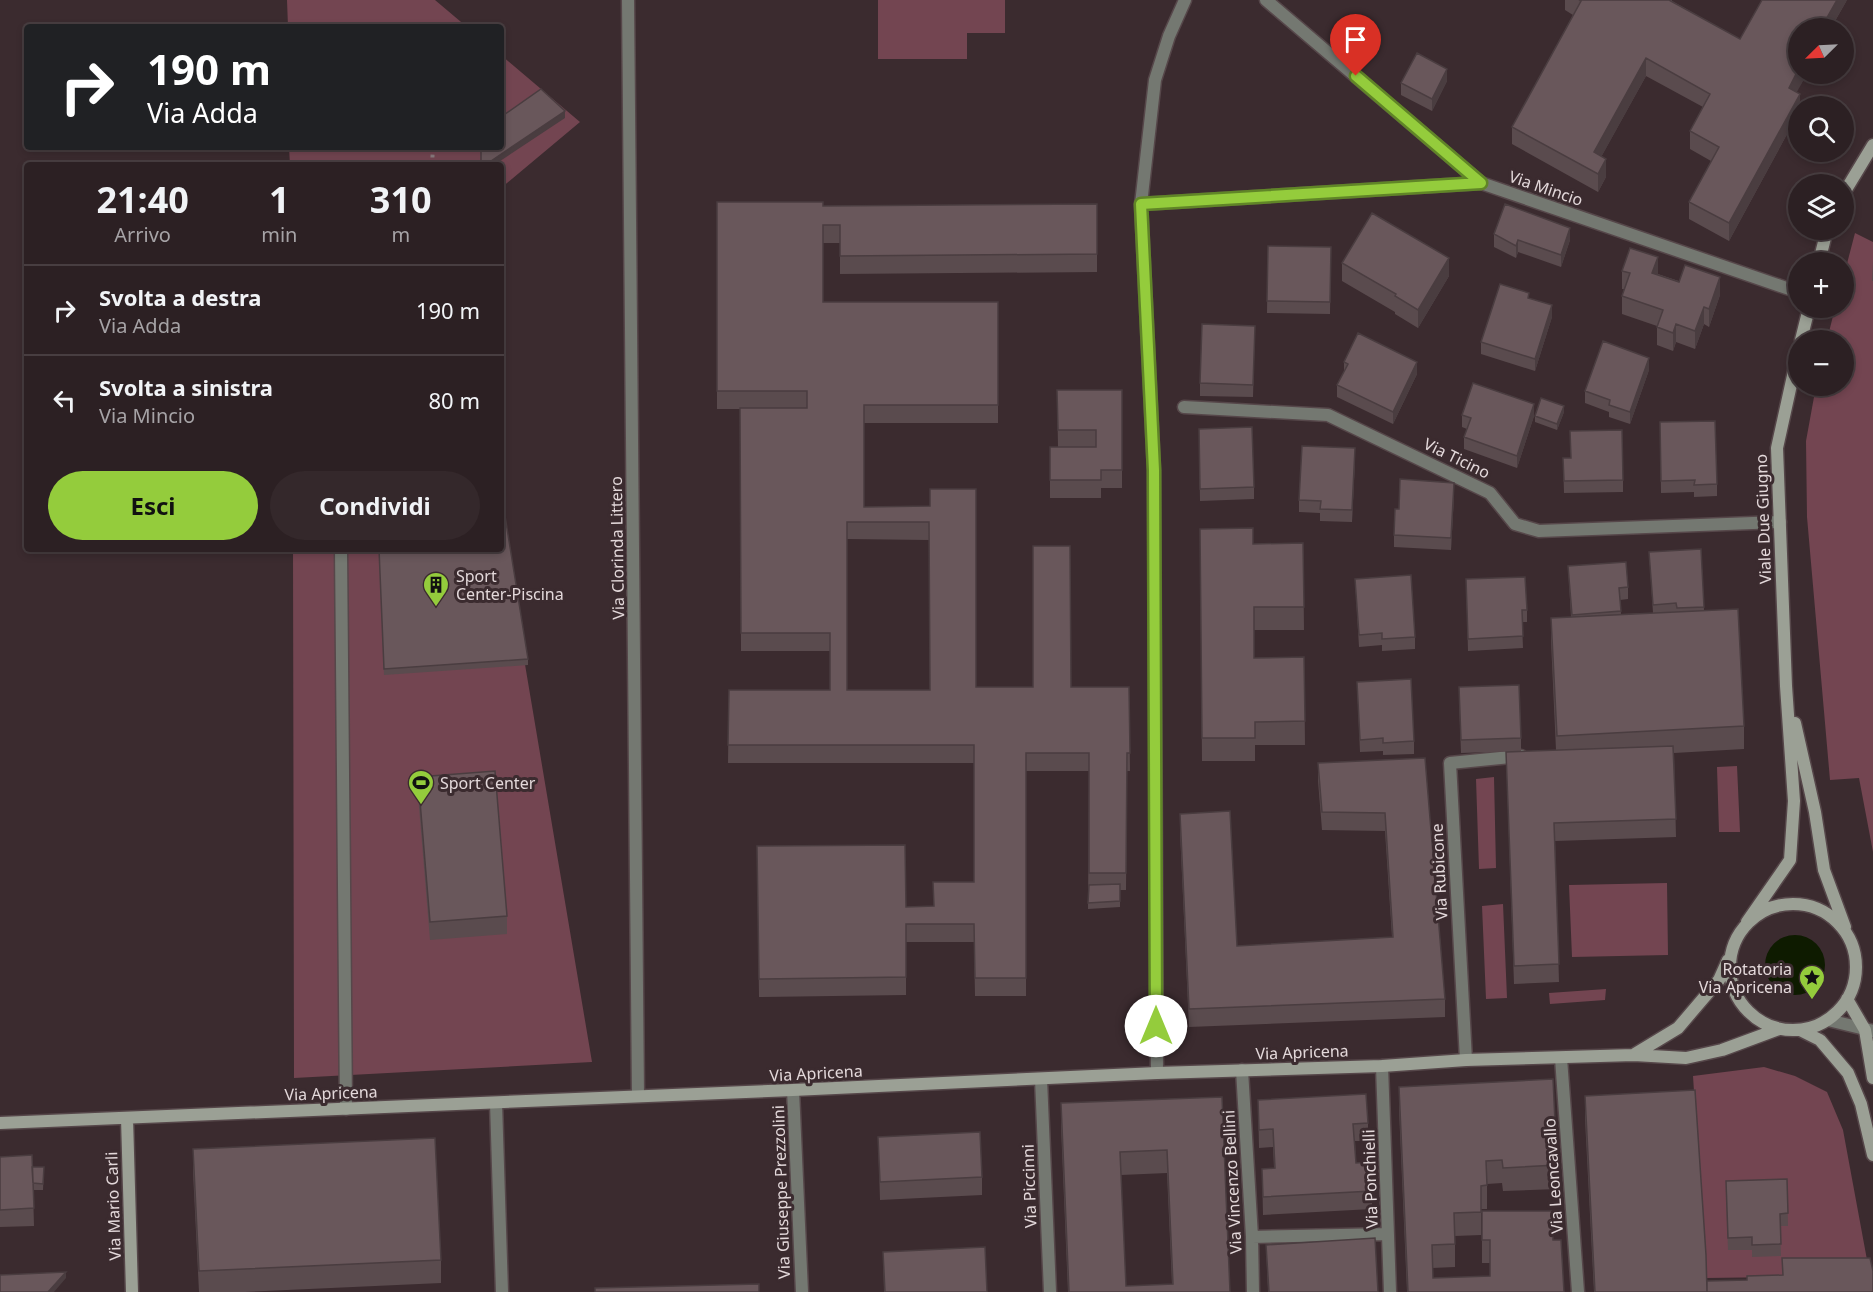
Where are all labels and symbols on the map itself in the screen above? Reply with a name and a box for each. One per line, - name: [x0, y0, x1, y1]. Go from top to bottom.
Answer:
- pin: [1330, 14, 1381, 76]
- north arrow: [1788, 18, 1854, 84]
- street label: Via Mincio: [1506, 165, 1586, 211]
- street label: Via Ticino: [1420, 432, 1494, 484]
- street label: Viale Due Giugno: [1750, 454, 1776, 584]
- street label: Via Clorinda Littero: [605, 476, 629, 620]
- place label: Sport Center-Piscina: [456, 565, 564, 605]
- building icon: Sport Center-Piscina: [421, 570, 451, 608]
- sports icon: Sport Center: [406, 768, 436, 806]
- place label: Sport Center: [440, 772, 536, 794]
- street label: Via Rubicone: [1425, 823, 1453, 921]
- place label: Rotatoria Via Apricena: [1699, 958, 1792, 998]
- place icon: Rotatoria Via Apricena: [1797, 963, 1827, 1001]
- position arrow: [1124, 994, 1188, 1058]
- street label: Via Apricena: [1255, 1039, 1349, 1065]
- street label: Via Apricena: [769, 1060, 863, 1086]
- street label: Via Apricena: [284, 1080, 378, 1106]
- street label: Via Giuseppe Prezzolini: [767, 1105, 795, 1279]
- street label: Via Vincenzo Bellini: [1217, 1109, 1247, 1255]
- street label: Via Leoncavallo: [1538, 1118, 1568, 1234]
- street label: Via Ponchielli: [1357, 1129, 1383, 1229]
- street label: Via Piccinni: [1017, 1144, 1041, 1228]
- street label: Via Mario Carli: [100, 1151, 126, 1261]

